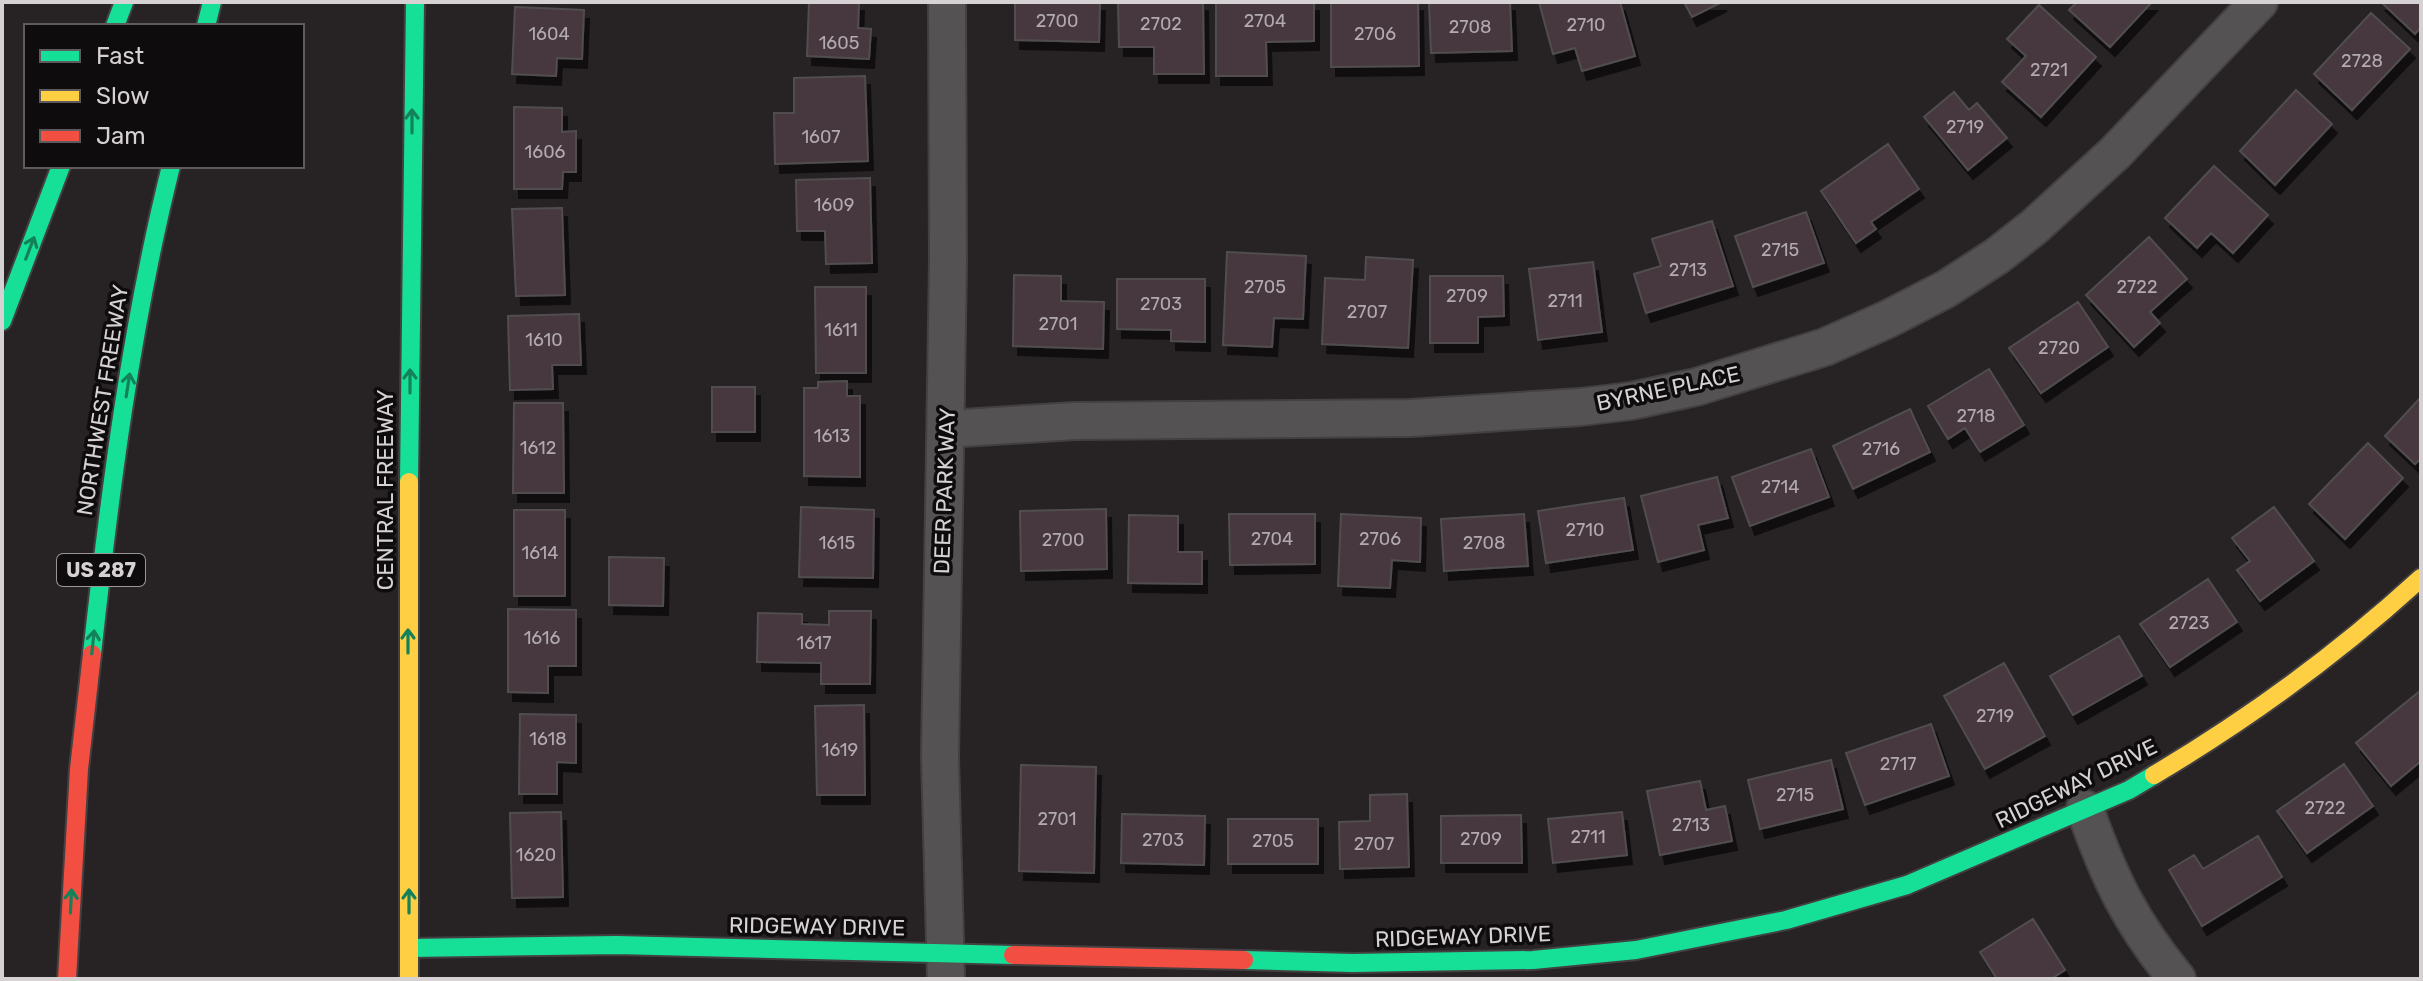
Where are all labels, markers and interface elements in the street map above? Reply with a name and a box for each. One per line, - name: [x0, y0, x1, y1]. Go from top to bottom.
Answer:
- house number: 2700: [1036, 10, 1078, 32]
- house number: 2704: [1244, 10, 1286, 32]
- house number: 2702: [1140, 13, 1182, 35]
- house number: 2710: [1567, 14, 1605, 36]
- house number: 2708: [1449, 16, 1491, 38]
- house number: 1604: [528, 23, 570, 45]
- house number: 2706: [1354, 23, 1396, 45]
- legend: [24, 24, 304, 168]
- house number: 1605: [819, 32, 859, 54]
- text: Fast: [96, 42, 144, 70]
- house number: 2728: [2341, 50, 2383, 72]
- house number: 2721: [2030, 59, 2068, 81]
- text: Slow: [96, 82, 149, 110]
- one-way arrow: [404, 108, 420, 135]
- house number: 2719: [1946, 116, 1984, 138]
- text: Jam: [96, 122, 146, 150]
- house number: 1607: [801, 126, 841, 148]
- house number: 1606: [525, 141, 566, 163]
- house number: 1609: [814, 194, 854, 216]
- one-way arrow: [24, 236, 38, 261]
- house number: 2715: [1761, 239, 1799, 261]
- house number: 2713: [1669, 259, 1707, 281]
- house number: 2705: [1244, 276, 1286, 298]
- house number: 2722: [2117, 276, 2157, 298]
- street label: NORTHWEST FREEWAY: [71, 283, 134, 517]
- house number: 2709: [1446, 285, 1488, 307]
- house number: 2711: [1547, 290, 1583, 312]
- house number: 2703: [1140, 293, 1182, 315]
- house number: 2707: [1347, 301, 1387, 323]
- house number: 2701: [1039, 313, 1077, 335]
- house number: 1611: [824, 319, 858, 341]
- house number: 1610: [525, 329, 563, 351]
- house number: 2720: [2038, 337, 2080, 359]
- street label: BYRNE PLACE: [1594, 360, 1742, 417]
- one-way arrow: [402, 368, 418, 395]
- one-way arrow: [122, 372, 137, 398]
- street label: CENTRAL FREEWAY: [372, 390, 399, 590]
- house number: 2718: [1957, 405, 1995, 427]
- street label: DEER PARK WAY: [928, 407, 961, 575]
- house number: 1613: [814, 425, 850, 447]
- house number: 1612: [520, 437, 556, 459]
- house number: 2716: [1862, 438, 1900, 460]
- house number: 2714: [1761, 476, 1799, 498]
- house number: 2710: [1566, 519, 1604, 541]
- house number: 2704: [1251, 528, 1293, 550]
- house number: 2706: [1359, 528, 1401, 550]
- house number: 2700: [1042, 529, 1084, 551]
- house number: 1615: [819, 532, 855, 554]
- house number: 2708: [1463, 532, 1505, 554]
- house number: 1614: [521, 542, 559, 564]
- road number: US 287: [57, 554, 145, 586]
- house number: 2723: [2168, 612, 2210, 634]
- house number: 1616: [524, 627, 560, 649]
- one-way arrow: [400, 628, 416, 655]
- one-way arrow: [86, 629, 101, 656]
- house number: 1617: [796, 632, 832, 654]
- house number: 2719: [1976, 705, 2014, 727]
- house number: 1618: [529, 728, 567, 750]
- street label: RIDGEWAY DRIVE: [1991, 733, 2161, 834]
- house number: 1619: [822, 739, 858, 761]
- house number: 2717: [1880, 753, 1916, 775]
- house number: 2715: [1776, 784, 1814, 806]
- house number: 2722: [2305, 797, 2345, 819]
- house number: 2701: [1038, 808, 1076, 830]
- house number: 2713: [1672, 814, 1710, 836]
- house number: 2711: [1570, 826, 1606, 848]
- house number: 2709: [1460, 828, 1502, 850]
- house number: 2703: [1142, 829, 1184, 851]
- house number: 2705: [1252, 830, 1294, 852]
- house number: 2707: [1354, 833, 1394, 855]
- house number: 1620: [516, 844, 556, 866]
- one-way arrow: [64, 888, 79, 915]
- one-way arrow: [401, 888, 417, 915]
- street label: RIDGEWAY DRIVE: [729, 911, 905, 942]
- street label: RIDGEWAY DRIVE: [1374, 920, 1552, 953]

